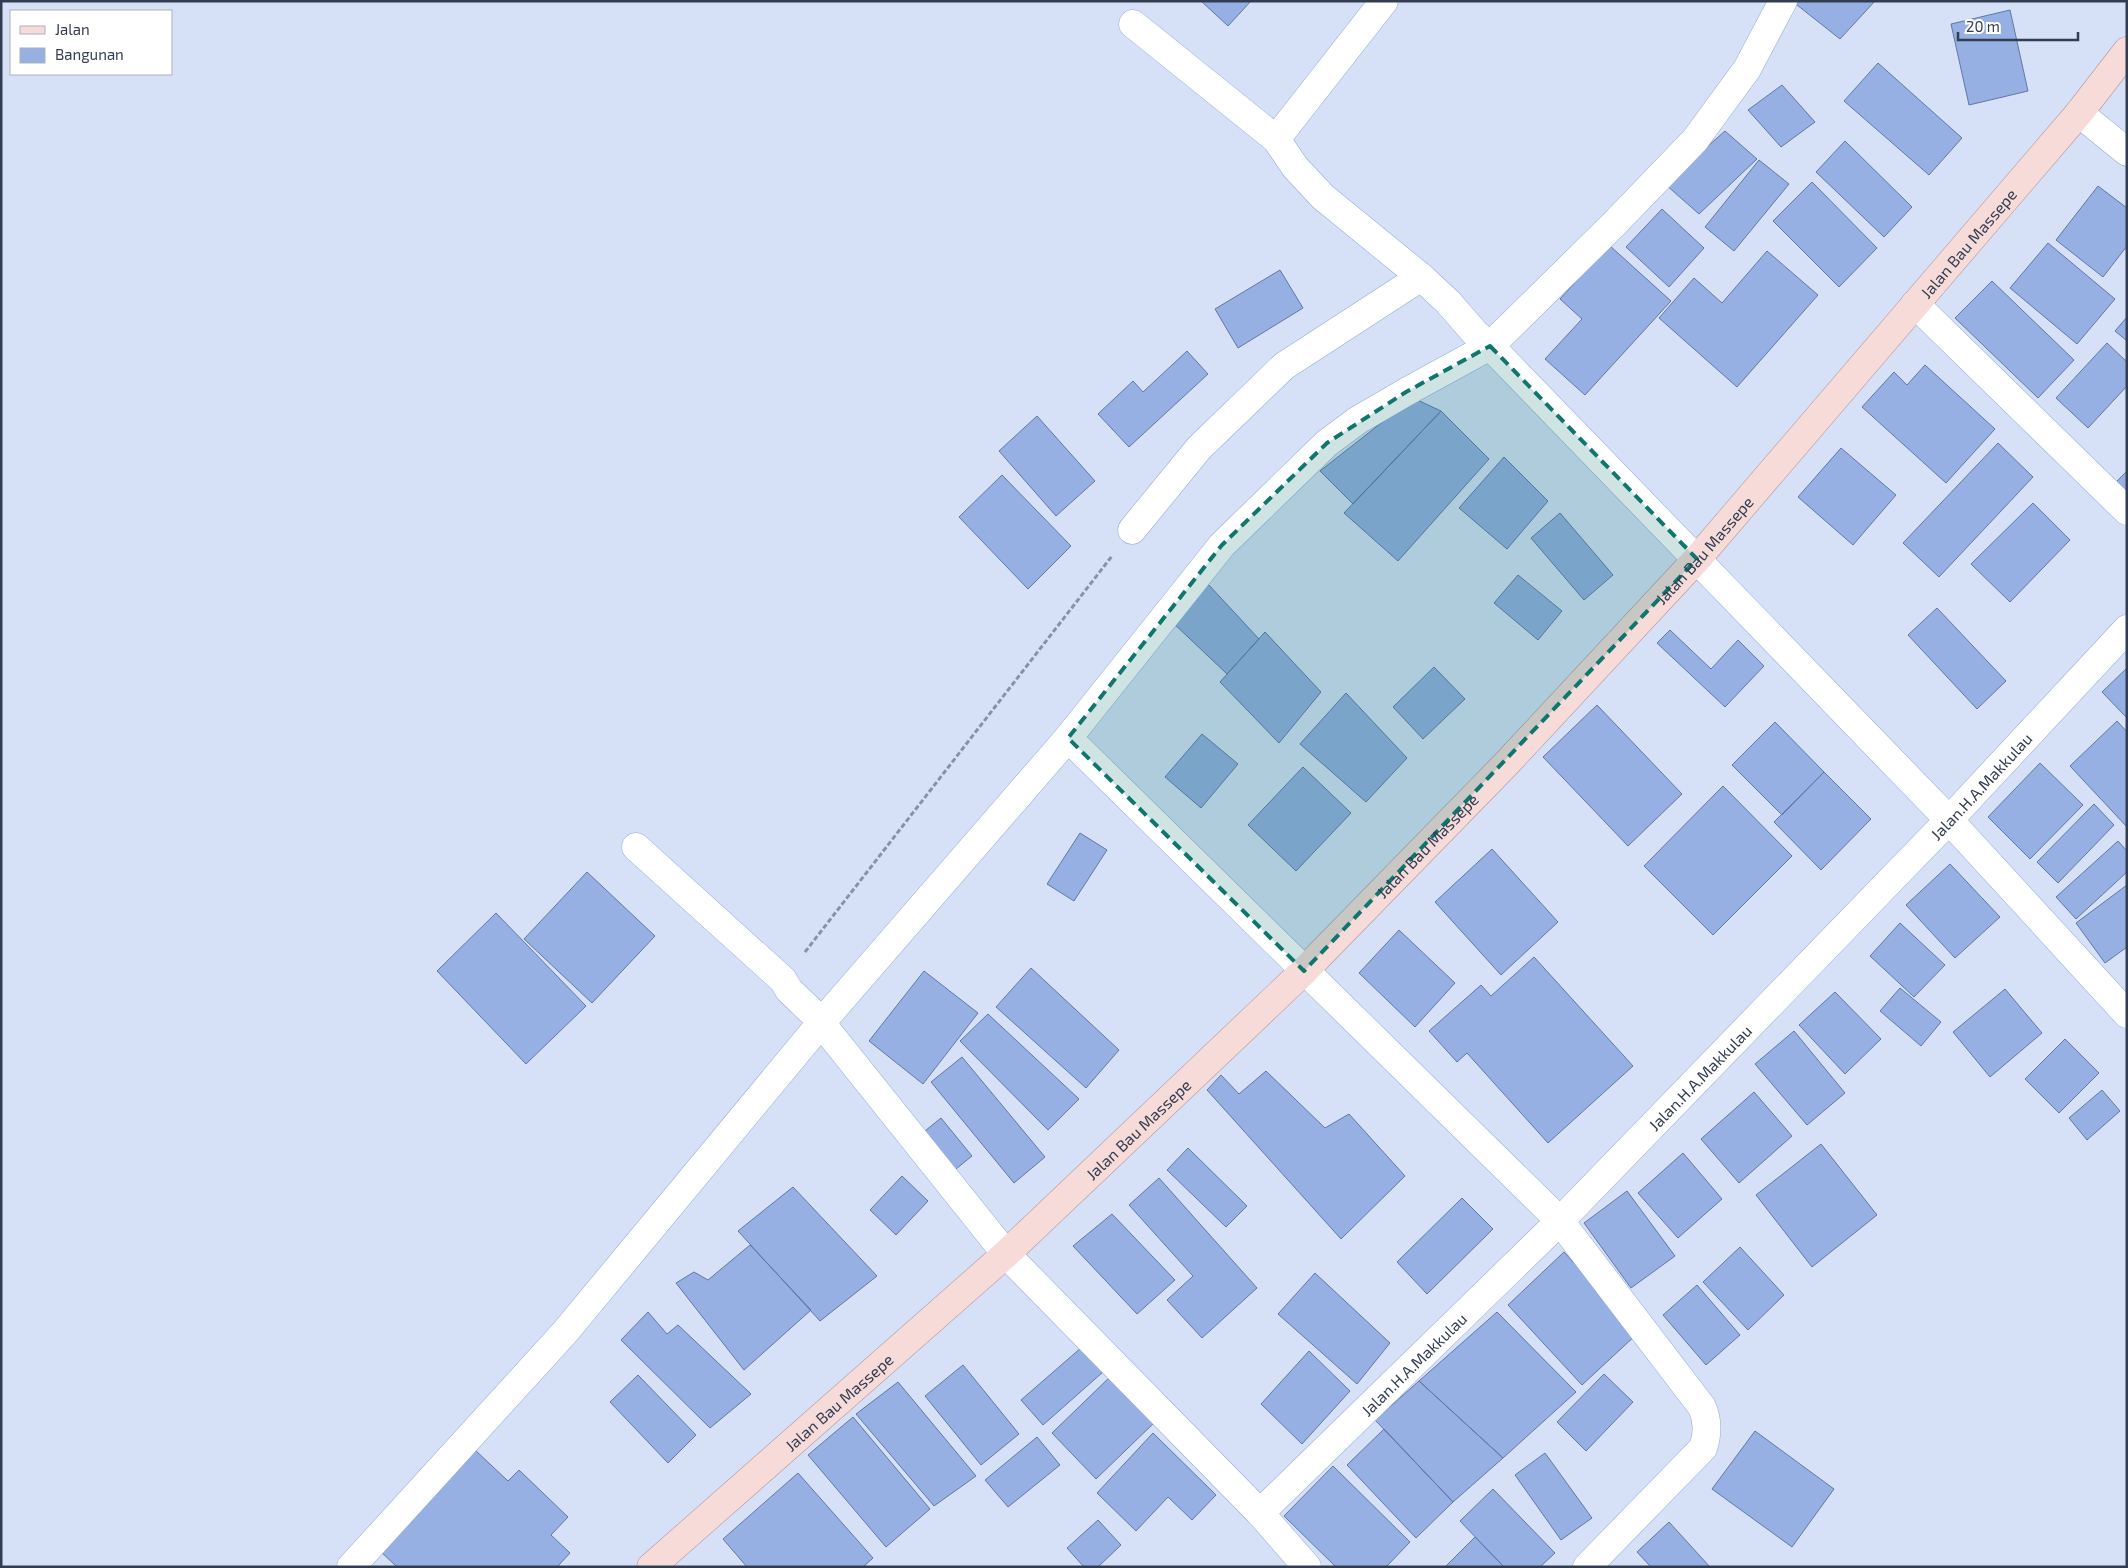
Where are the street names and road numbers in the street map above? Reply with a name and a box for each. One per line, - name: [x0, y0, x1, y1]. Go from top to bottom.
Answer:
- street label: Jalan Bau Massepe: [1916, 184, 2020, 301]
- street label: Jalan Bau Massepe: [1651, 492, 1756, 608]
- street label: Jalan.H.A.Makkulau: [1926, 728, 2035, 843]
- street label: Jalan Bau Massepe: [1372, 789, 1482, 901]
- street label: Jalan.H.A.Makkulau: [1644, 1020, 1755, 1134]
- street label: Jalan Bau Massepe: [1081, 1075, 1194, 1183]
- street label: Jalan.H.A.Makkulau: [1357, 1308, 1470, 1419]
- street label: Jalan Bau Massepe: [781, 1349, 896, 1454]

